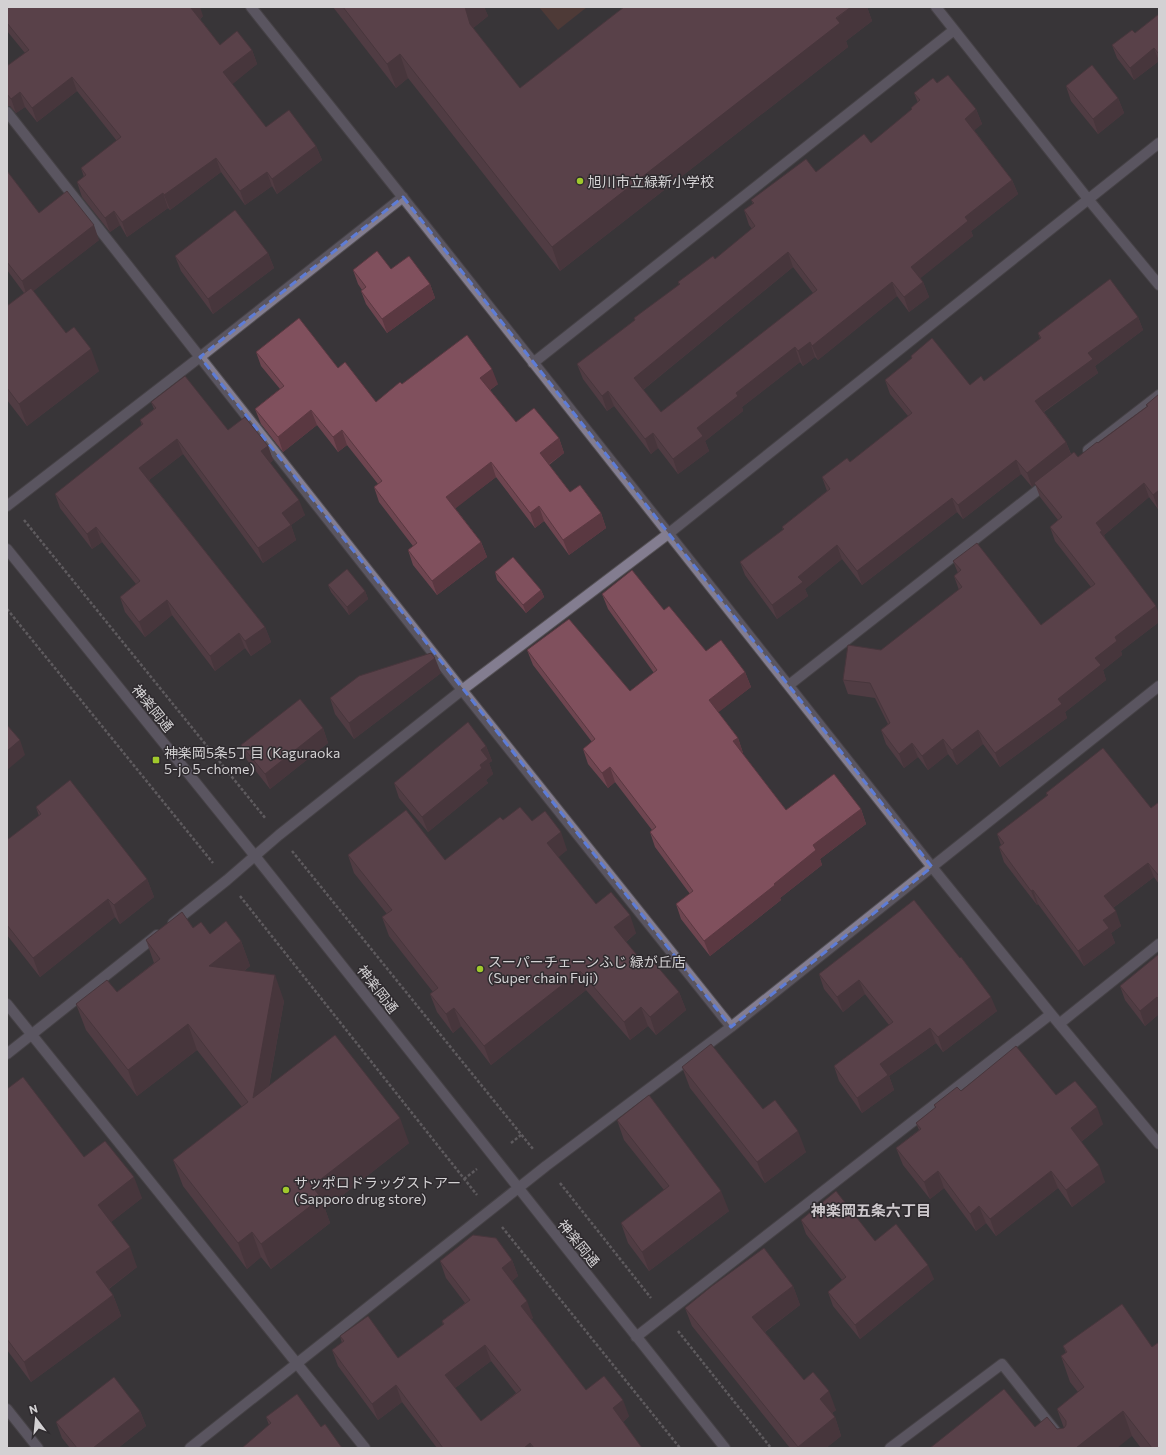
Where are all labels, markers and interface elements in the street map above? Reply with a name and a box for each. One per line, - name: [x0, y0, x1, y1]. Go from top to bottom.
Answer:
- place label: 旭川市立緑新小学校: [588, 173, 714, 190]
- marker: 旭川市立緑新小学校: [575, 176, 585, 186]
- street label: 神楽岡通: [129, 681, 177, 735]
- place label: 神楽岡5条5丁目 (Kaguraoka 5-jo 5-chome): [164, 744, 340, 777]
- marker: 神楽岡5条5丁目 (Kaguraoka 5-jo 5-chome): [151, 755, 161, 765]
- place label: スーパーチェーンふじ 緑が丘店 (Super chain Fuji): [488, 953, 686, 986]
- street label: 神楽岡通: [354, 962, 402, 1016]
- marker: スーパーチェーンふじ 緑が丘店 (Super chain Fuji): [475, 964, 485, 974]
- place label: サッポロドラッグストアー (Sapporo drug store): [294, 1174, 461, 1207]
- marker: サッポロドラッグストアー (Sapporo drug store): [281, 1185, 291, 1195]
- district label: 神楽岡五条六丁目: [810, 1201, 931, 1219]
- street label: 神楽岡通: [555, 1216, 603, 1270]
- north arrow: [16, 1399, 56, 1439]
- text: N: [27, 1402, 39, 1416]

